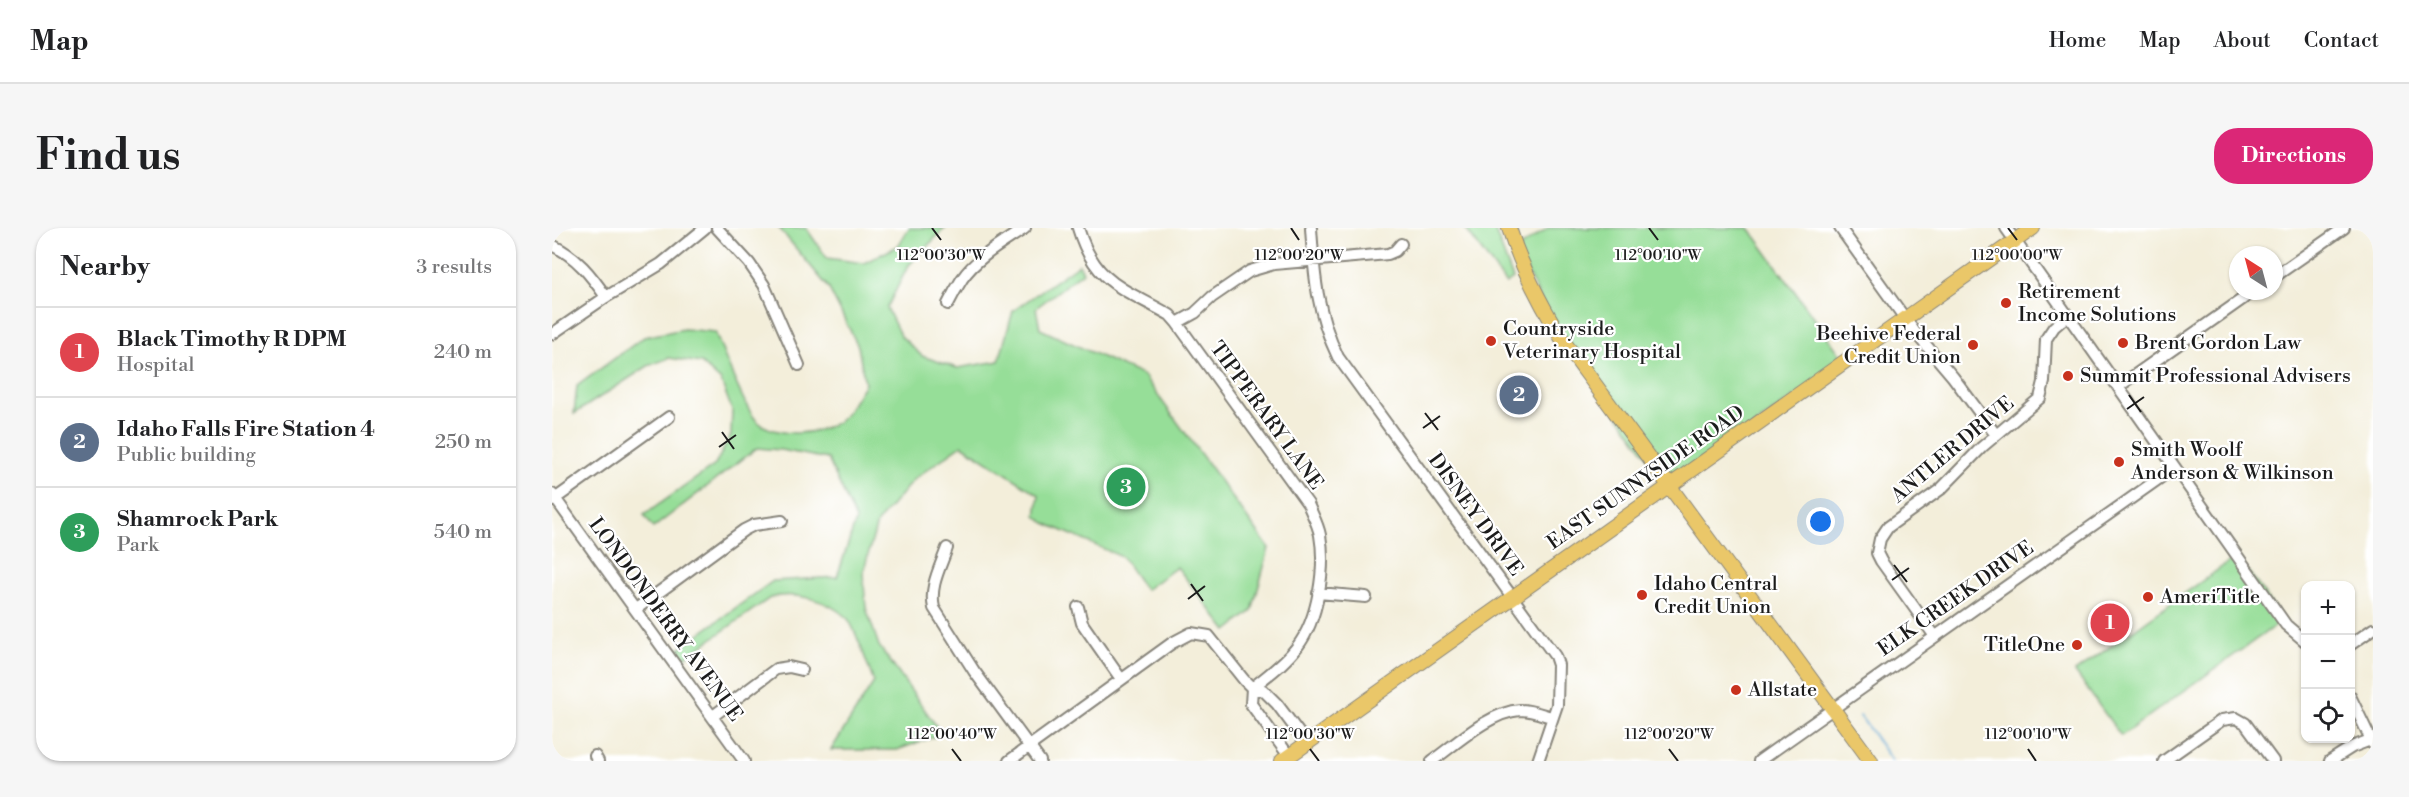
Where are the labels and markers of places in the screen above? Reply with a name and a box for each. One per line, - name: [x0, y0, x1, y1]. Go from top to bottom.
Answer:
- place label: Retirement Income Solutions: [2018, 280, 2176, 328]
- marker: Retirement Income Solutions: [1999, 296, 2013, 310]
- place label: Countryside Veterinary Hospital: [1502, 317, 1681, 365]
- place label: Beehive Federal Credit Union: [1815, 322, 1961, 370]
- place label: Brent Gordon Law: [2134, 331, 2302, 356]
- marker: Countryside Veterinary Hospital: [1484, 334, 1498, 348]
- marker: Brent Gordon Law: [2116, 336, 2130, 350]
- marker: Beehive Federal Credit Union: [1966, 338, 1980, 352]
- place label: Summit Professional Advisers: [2080, 364, 2351, 389]
- marker: Summit Professional Advisers: [2061, 369, 2075, 383]
- pin: 2: [1500, 372, 1538, 418]
- place label: Smith Woolf Anderson & Wilkinson: [2130, 438, 2334, 486]
- marker: Smith Woolf Anderson & Wilkinson: [2112, 455, 2126, 469]
- pin: 3: [1106, 464, 1146, 510]
- place label: Idaho Central Credit Union: [1654, 572, 1778, 620]
- place label: AmeriTitle: [2159, 585, 2260, 610]
- marker: Idaho Central Credit Union: [1635, 588, 1649, 602]
- marker: AmeriTitle: [2141, 590, 2155, 604]
- pin: 1: [2090, 600, 2130, 646]
- place label: TitleOne: [1984, 633, 2065, 658]
- marker: TitleOne: [2070, 638, 2084, 652]
- place label: Allstate: [1747, 678, 1817, 703]
- marker: Allstate: [1729, 683, 1743, 697]

